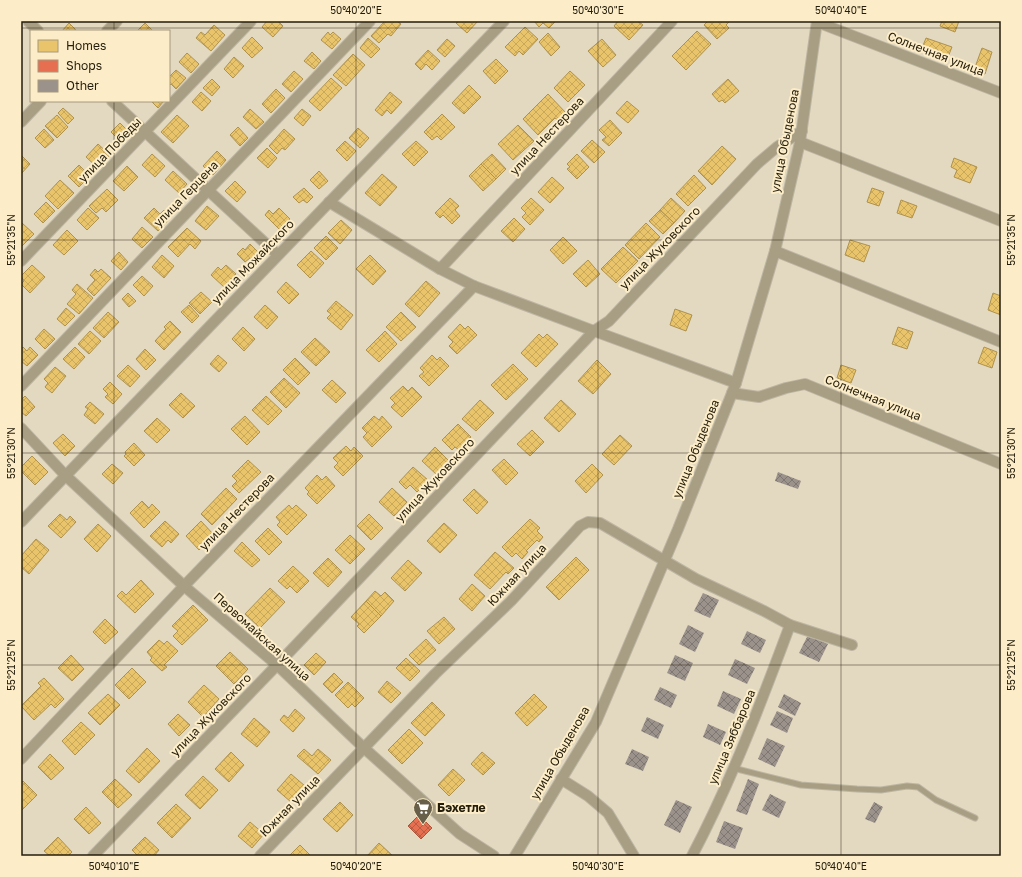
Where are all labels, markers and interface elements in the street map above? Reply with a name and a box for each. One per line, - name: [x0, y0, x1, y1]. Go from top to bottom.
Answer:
- text: 50°40'20"E: [330, 4, 382, 16]
- text: 50°40'30"E: [572, 4, 624, 16]
- text: 50°40'40"E: [815, 4, 867, 16]
- street label: Солнечная улица: [886, 28, 987, 79]
- legend: [30, 30, 170, 102]
- text: Homes: [66, 38, 106, 53]
- text: Shops: [66, 58, 102, 73]
- text: Other: [66, 78, 99, 93]
- street label: улица Обыденова: [767, 88, 802, 194]
- street label: улица Нестерова: [506, 93, 587, 178]
- street label: улица Победы: [75, 114, 144, 185]
- street label: улица Герцена: [150, 157, 221, 230]
- street label: улица Жуковского: [616, 203, 703, 292]
- text: 55°21'35"N: [5, 214, 17, 266]
- text: 55°21'35"N: [1005, 214, 1017, 266]
- street label: улица Можайского: [208, 216, 297, 307]
- street label: Солнечная улица: [823, 371, 923, 424]
- street label: улица Обыденова: [669, 397, 722, 500]
- text: 55°21'30"N: [5, 427, 17, 479]
- text: 55°21'30"N: [1005, 427, 1017, 479]
- street label: улица Жуковского: [392, 434, 477, 525]
- street label: улица Нестерова: [196, 470, 277, 553]
- street label: Южная улица: [484, 540, 549, 609]
- street label: Первомайская улица: [211, 589, 314, 684]
- text: 55°21'25"N: [5, 639, 17, 691]
- text: 55°21'25"N: [1005, 639, 1017, 691]
- street label: улица Жуковского: [167, 670, 254, 759]
- street label: улица Зяббарова: [705, 687, 758, 787]
- street label: улица Обыденова: [527, 703, 592, 802]
- street label: Южная улица: [256, 772, 323, 840]
- supermarket icon: Бэхетле: [412, 797, 434, 825]
- place label: Бэхетле: [437, 800, 486, 815]
- text: 50°40'10"E: [89, 860, 139, 872]
- text: 50°40'20"E: [330, 860, 382, 872]
- text: 50°40'30"E: [572, 860, 624, 872]
- text: 50°40'40"E: [815, 860, 867, 872]

